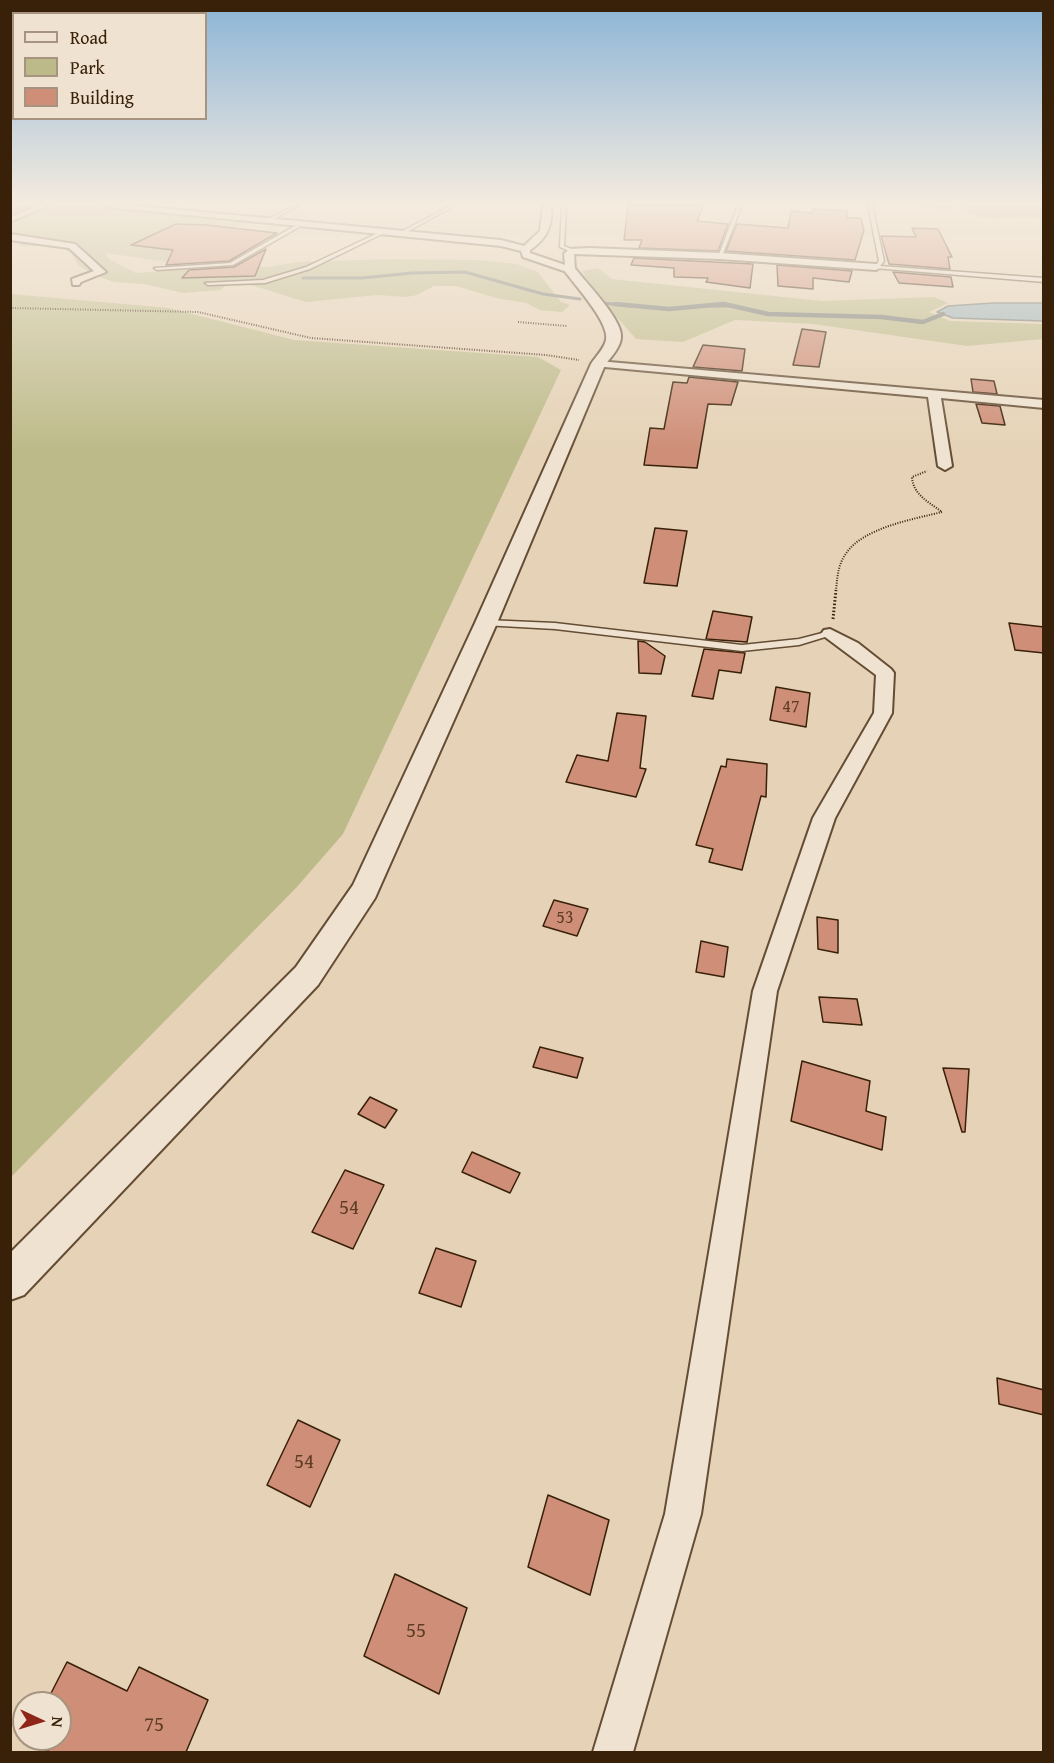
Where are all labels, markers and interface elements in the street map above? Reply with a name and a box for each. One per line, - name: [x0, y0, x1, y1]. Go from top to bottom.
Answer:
- legend: [12, 12, 207, 120]
- text: Road: [70, 24, 108, 51]
- text: Park: [70, 54, 105, 81]
- text: Building: [70, 84, 134, 111]
- house number: 47: [782, 696, 800, 718]
- house number: 53: [556, 907, 574, 929]
- house number: 54: [339, 1196, 359, 1222]
- house number: 54: [294, 1450, 314, 1476]
- house number: 55: [406, 1619, 426, 1645]
- north arrow: [12, 1691, 72, 1751]
- house number: 75: [144, 1713, 164, 1739]
- text: N: [46, 1716, 70, 1728]

